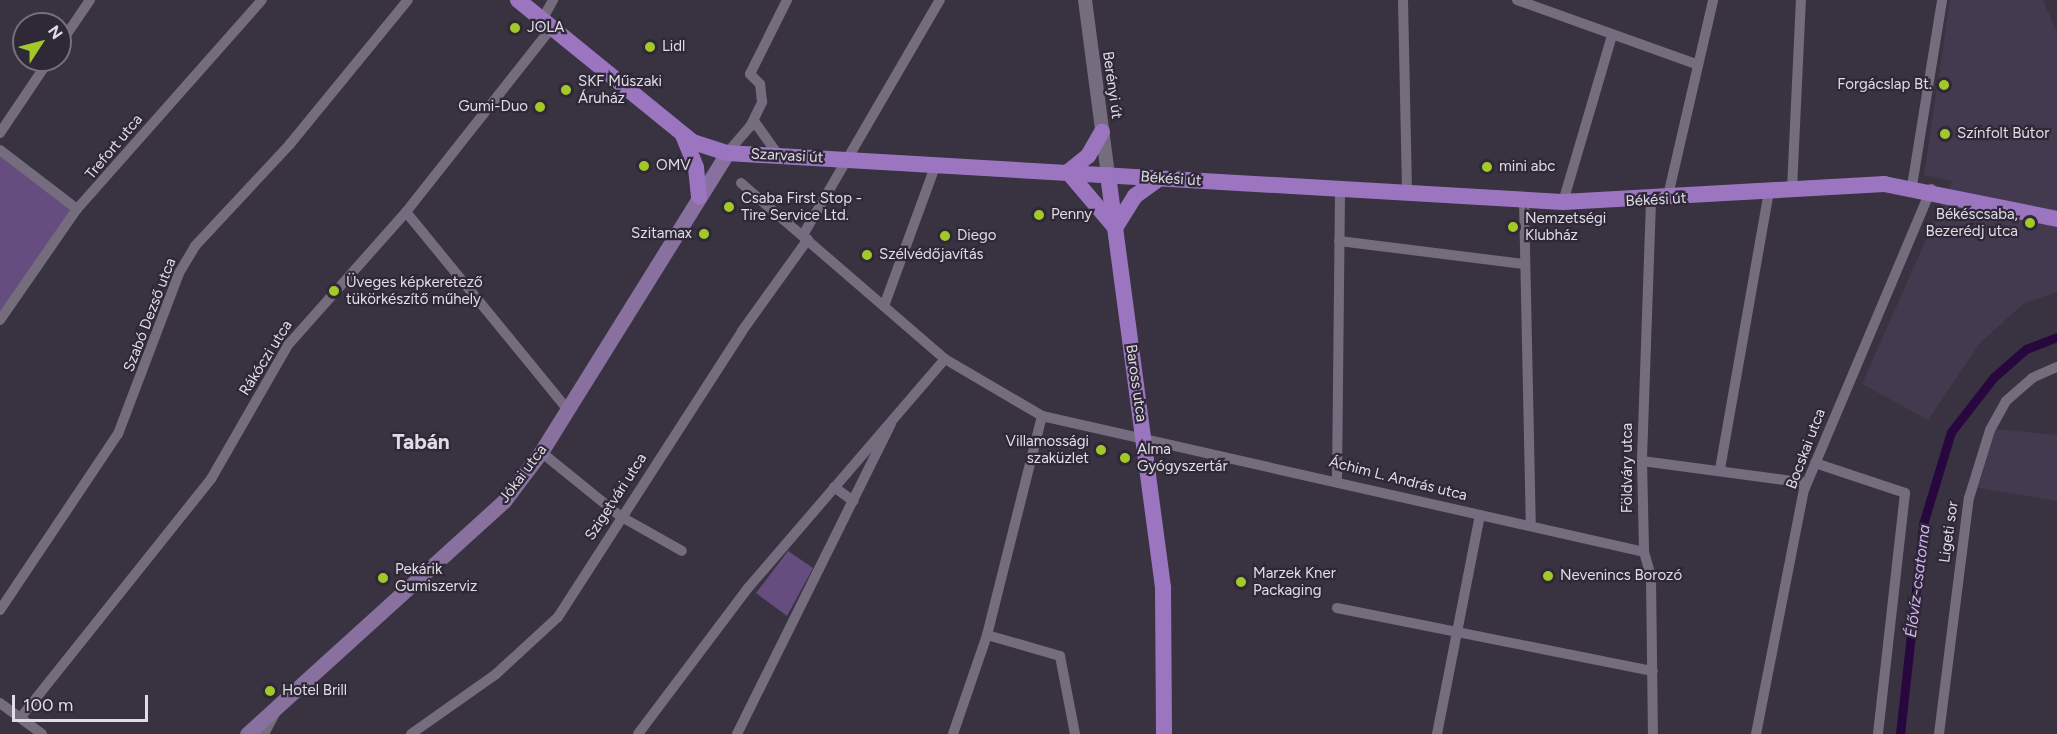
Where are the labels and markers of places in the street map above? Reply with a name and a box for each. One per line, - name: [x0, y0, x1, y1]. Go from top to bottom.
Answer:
- place label: JOLA: [527, 19, 564, 37]
- marker: JOLA: [508, 21, 522, 35]
- place label: Lidl: [662, 38, 685, 56]
- marker: Lidl: [643, 40, 657, 54]
- place label: SKF Műszaki Áruház: [578, 72, 662, 107]
- place label: Forgácslap Bt.: [1837, 76, 1932, 94]
- marker: Forgácslap Bt.: [1937, 78, 1951, 92]
- marker: SKF Műszaki Áruház: [559, 83, 573, 97]
- place label: Gumi-Duo: [458, 98, 528, 116]
- marker: Gumi-Duo: [533, 100, 547, 114]
- place label: Színfolt Bútor: [1957, 125, 2049, 143]
- marker: Színfolt Bútor: [1938, 127, 1952, 141]
- place label: OMV: [656, 157, 691, 175]
- place label: mini abc: [1499, 158, 1555, 176]
- marker: OMV: [637, 159, 651, 173]
- marker: mini abc: [1480, 160, 1494, 174]
- place label: Csaba First Stop - Tire Service Ltd.: [741, 189, 862, 224]
- marker: Csaba First Stop - Tire Service Ltd.: [722, 200, 736, 214]
- place label: Békéscsaba, Bezerédj utca: [1926, 205, 2018, 240]
- place label: Penny: [1051, 206, 1092, 224]
- marker: Penny: [1032, 208, 1046, 222]
- place label: Nemzetségi Klubház: [1525, 209, 1606, 244]
- marker: Békéscsaba, Bezerédj utca: [2023, 216, 2037, 230]
- marker: Nemzetségi Klubház: [1506, 220, 1520, 234]
- place label: Szitamax: [631, 225, 692, 243]
- marker: Szitamax: [697, 227, 711, 241]
- place label: Diego: [957, 227, 996, 245]
- marker: Diego: [938, 229, 952, 243]
- place label: Szélvédőjavítás: [879, 246, 984, 264]
- marker: Szélvédőjavítás: [860, 248, 874, 262]
- place label: Üveges képkeretező tükörkészítő műhely: [346, 273, 483, 308]
- marker: Üveges képkeretező tükörkészítő műhely: [327, 284, 341, 298]
- place label: Villamossági szaküzlet: [1006, 432, 1089, 467]
- place label: Alma Gyógyszertár: [1137, 440, 1227, 475]
- marker: Villamossági szaküzlet: [1094, 443, 1108, 457]
- marker: Alma Gyógyszertár: [1118, 451, 1132, 465]
- place label: Pekárik Gumiszerviz: [395, 560, 477, 595]
- place label: Marzek Kner Packaging: [1253, 564, 1336, 599]
- place label: Nevenincs Borozó: [1560, 567, 1682, 585]
- marker: Nevenincs Borozó: [1541, 569, 1555, 583]
- marker: Pekárik Gumiszerviz: [376, 571, 390, 585]
- marker: Marzek Kner Packaging: [1234, 575, 1248, 589]
- place label: Hotel Brill: [282, 682, 347, 700]
- marker: Hotel Brill: [263, 684, 277, 698]

